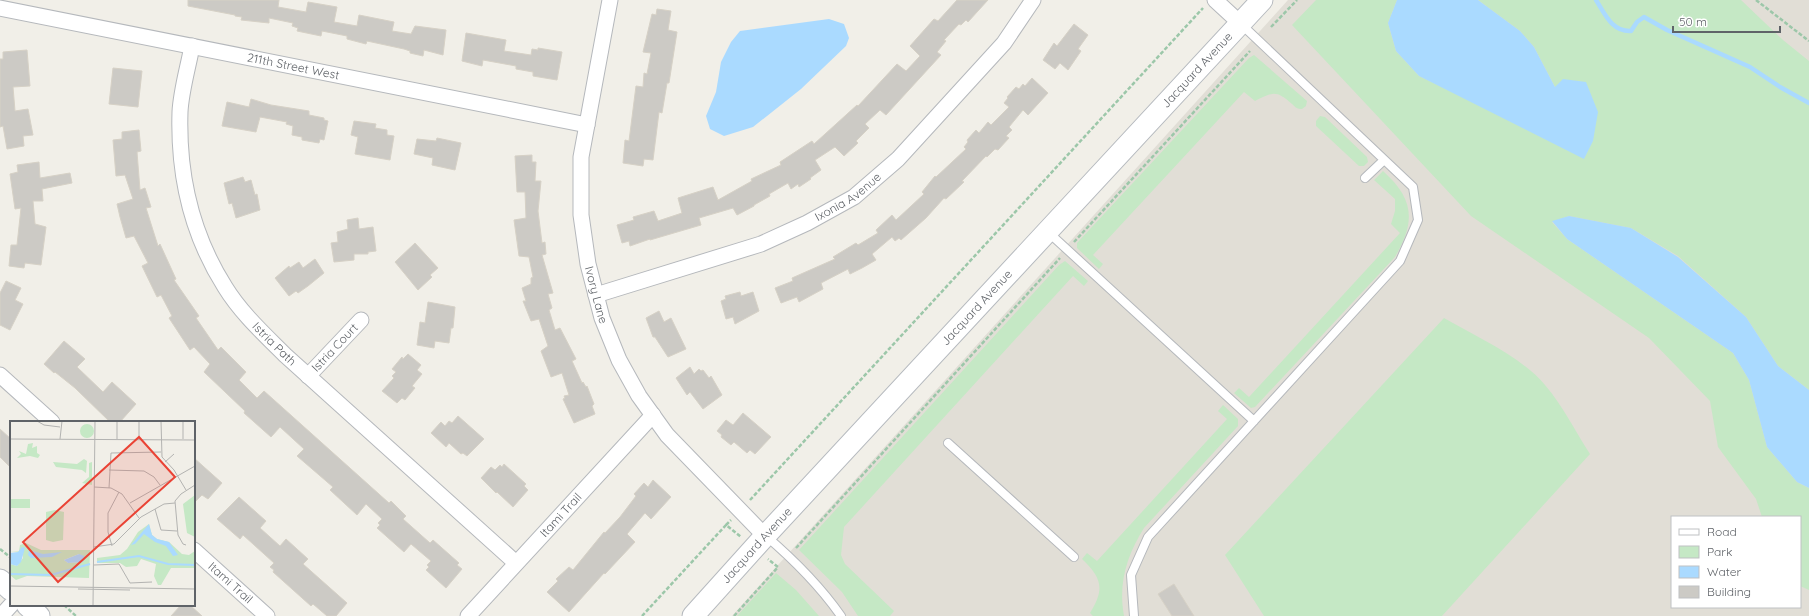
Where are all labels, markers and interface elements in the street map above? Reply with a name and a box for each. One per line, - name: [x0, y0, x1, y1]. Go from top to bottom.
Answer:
- scale bar: [1673, 8, 1780, 34]
- text: 50 m: [1679, 14, 1707, 29]
- street label: Jacquard Avenue: [1158, 29, 1236, 111]
- street label: 211th Street West: [246, 49, 341, 82]
- street label: Ixonia Avenue: [812, 169, 884, 224]
- street label: Ivory Lane: [582, 264, 612, 326]
- street label: Jacquard Avenue: [938, 266, 1015, 348]
- street label: Istria Path: [249, 319, 300, 369]
- street label: Istria Court: [308, 320, 361, 375]
- inset map: [10, 421, 195, 606]
- street label: Itami Trail: [536, 490, 584, 540]
- street label: Jacquard Avenue: [718, 504, 795, 586]
- legend: [1671, 516, 1801, 608]
- text: Road: [1707, 524, 1737, 539]
- text: Park: [1707, 544, 1732, 559]
- street label: Itami Trail: [205, 559, 256, 606]
- text: Water: [1707, 564, 1742, 579]
- text: Building: [1707, 584, 1751, 599]

